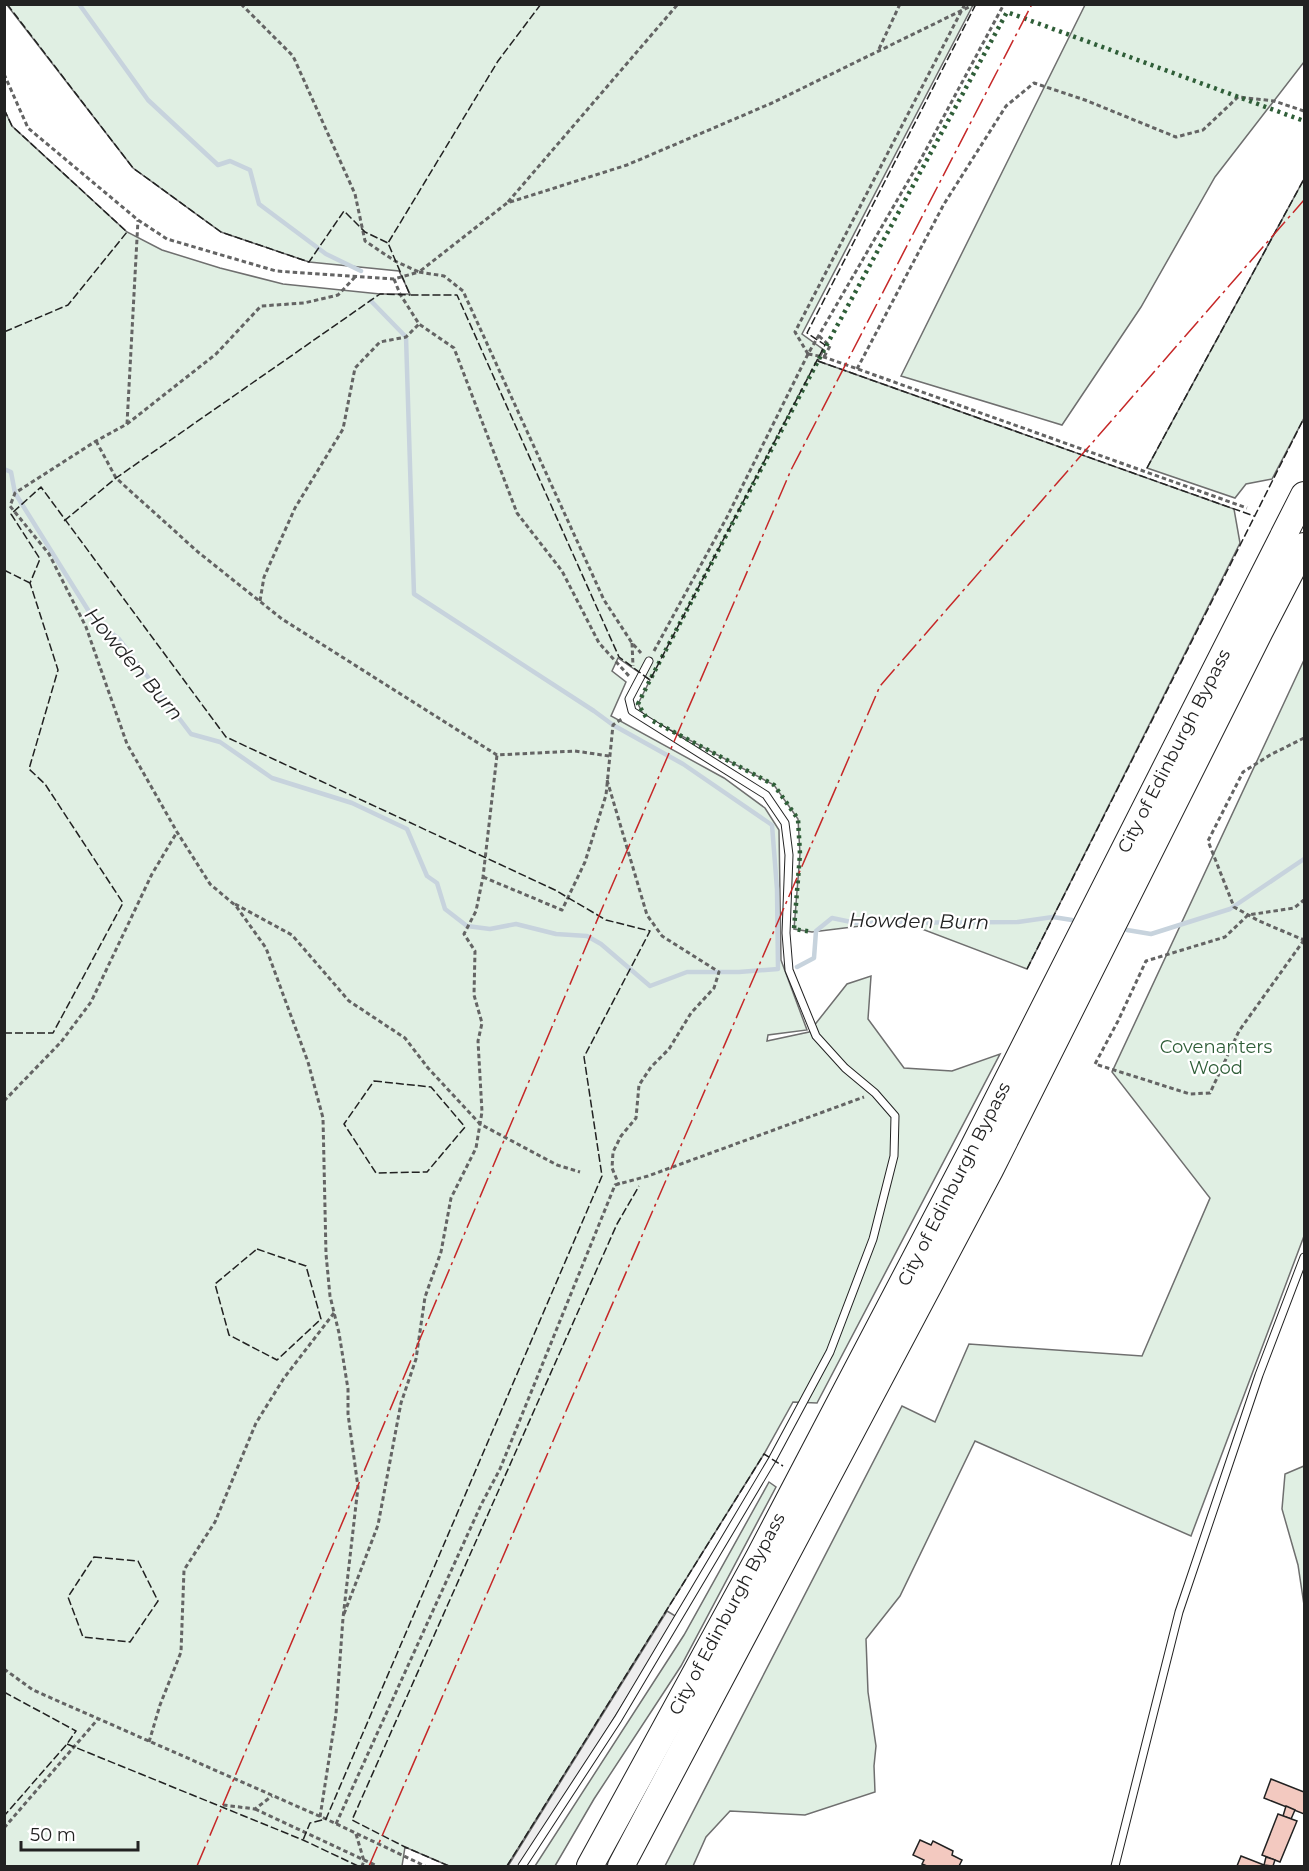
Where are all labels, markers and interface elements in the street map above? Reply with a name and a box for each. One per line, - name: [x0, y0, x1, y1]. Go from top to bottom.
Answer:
- water label: Howden Burn: [80, 603, 188, 725]
- street label: City of Edinburgh Bypass: [1113, 645, 1235, 857]
- water label: Howden Burn: [849, 908, 989, 934]
- park label: Covenanters Wood: [1160, 1036, 1272, 1079]
- street label: City of Edinburgh Bypass: [893, 1078, 1015, 1290]
- street label: City of Edinburgh Bypass: [664, 1509, 790, 1719]
- scale bar: [21, 1814, 138, 1852]
- text: 50 m: [30, 1824, 76, 1846]

